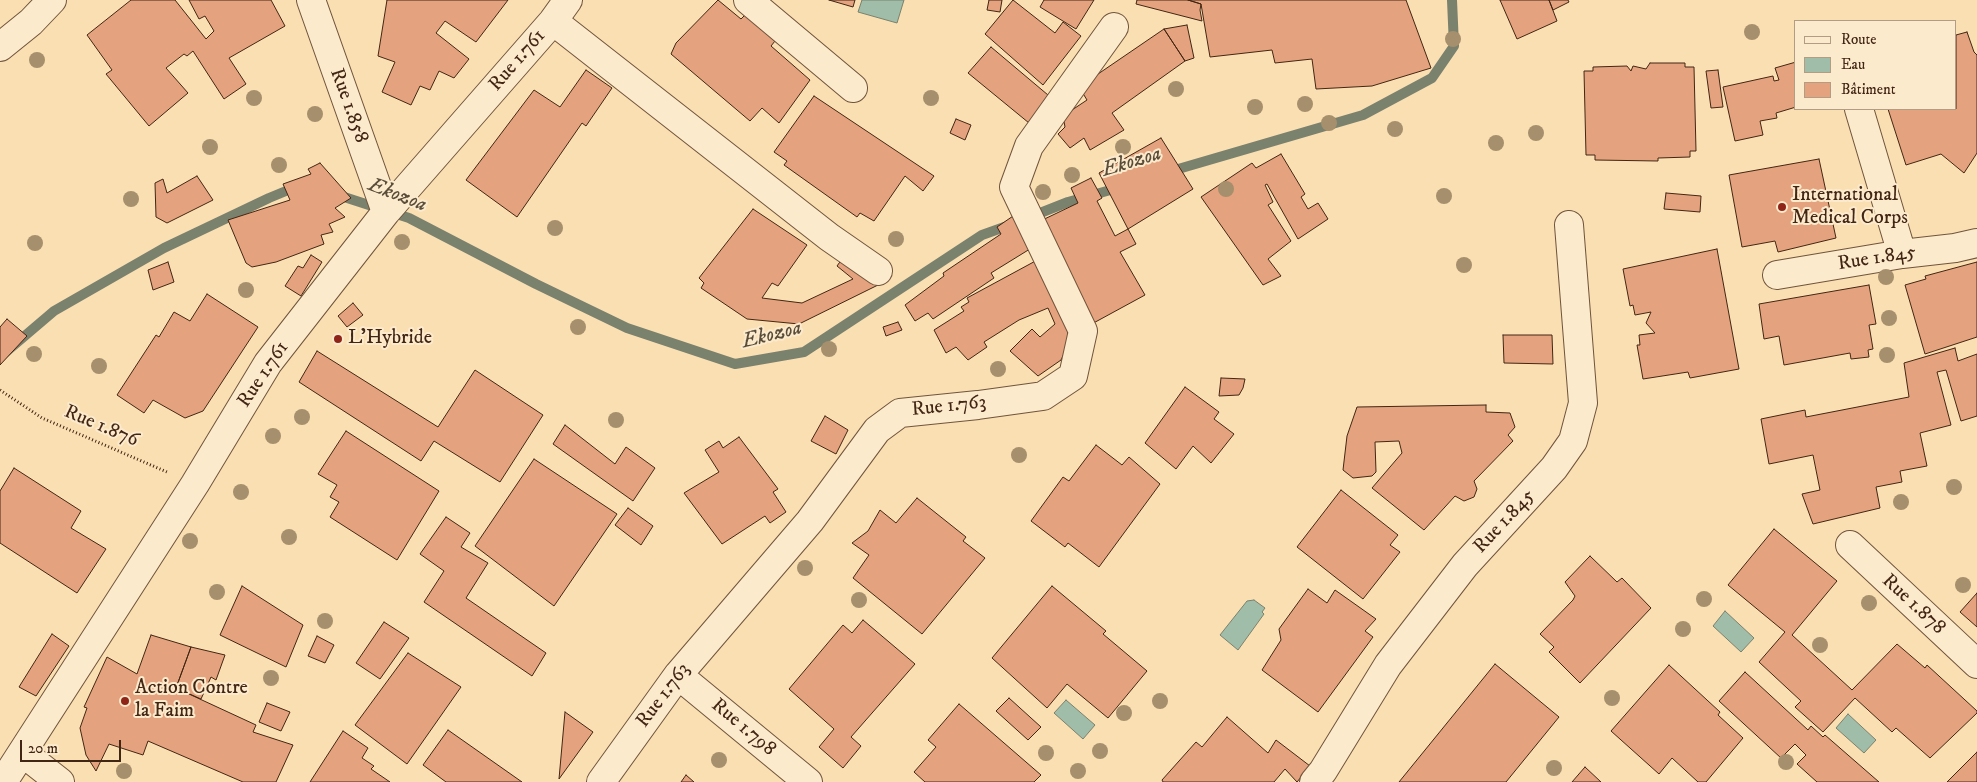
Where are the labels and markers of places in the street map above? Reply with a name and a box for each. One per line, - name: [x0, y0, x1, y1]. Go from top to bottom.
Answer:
- place label: International Medical Corps: [1792, 184, 1908, 231]
- marker: International Medical Corps: [1776, 201, 1788, 213]
- place label: L'Hybride: [348, 327, 432, 351]
- marker: L'Hybride: [332, 333, 344, 345]
- place label: Action Contre la Faim: [135, 677, 248, 724]
- marker: Action Contre la Faim: [119, 695, 131, 707]

